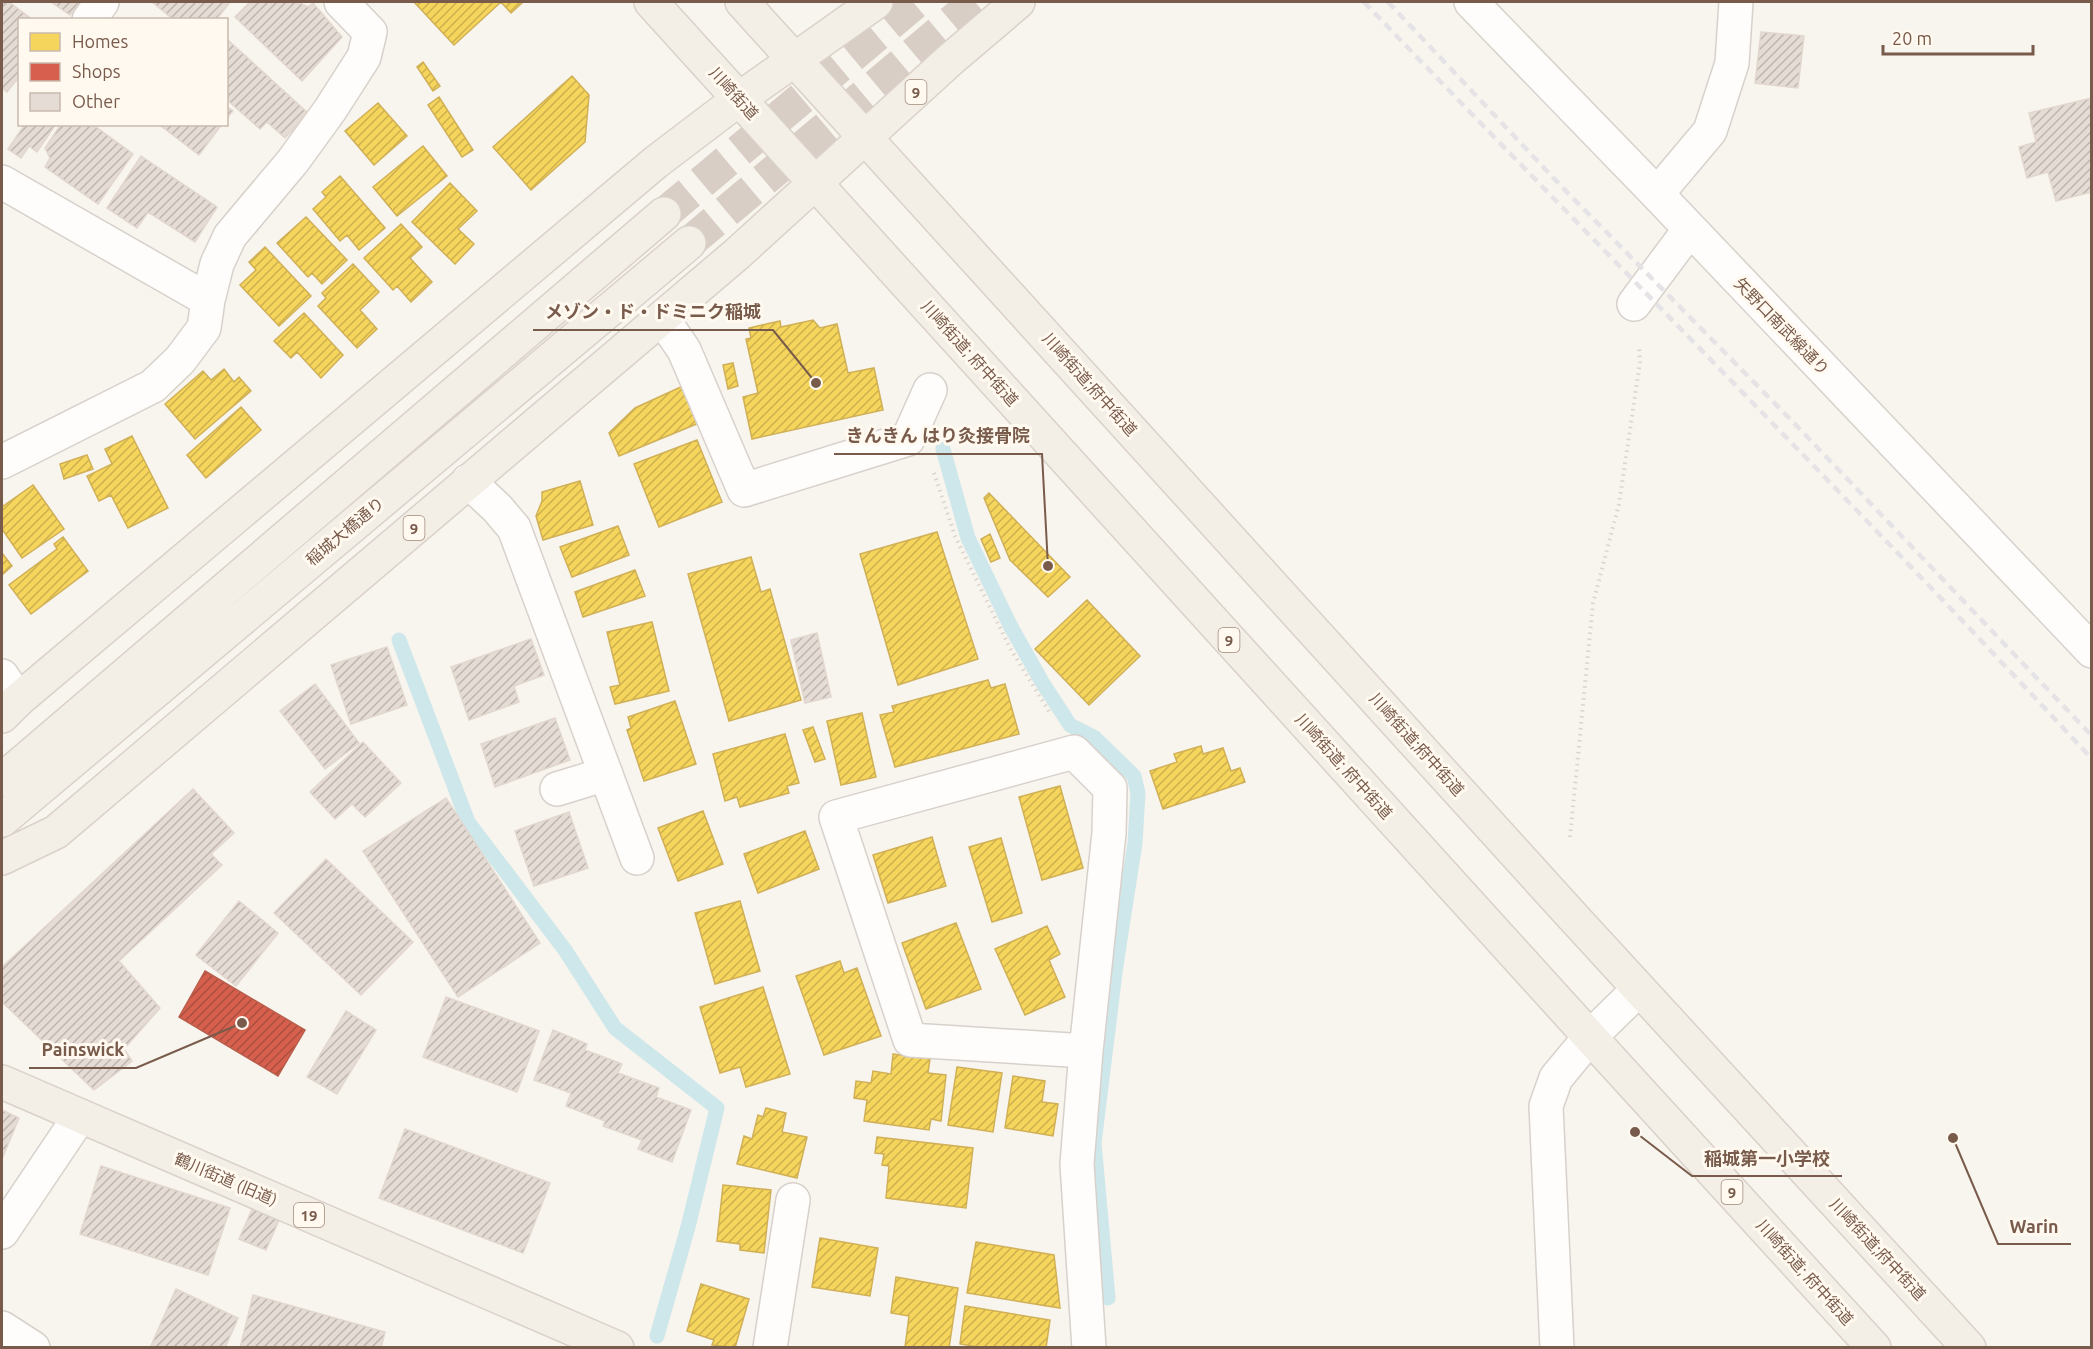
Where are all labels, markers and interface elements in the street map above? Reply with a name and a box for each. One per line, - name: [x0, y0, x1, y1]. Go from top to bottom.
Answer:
- legend: [18, 18, 228, 126]
- scale bar: [1883, 18, 2033, 56]
- text: 20 m: [1892, 28, 1932, 48]
- text: Homes: [72, 31, 129, 51]
- text: Shops: [72, 61, 121, 81]
- street label: 川崎街道: [706, 63, 762, 123]
- road number: 9: [906, 80, 926, 104]
- text: Other: [72, 91, 120, 111]
- street label: 矢野口南武線通り: [1731, 274, 1833, 378]
- callout: メゾン・ド・ドミニク稲城: [533, 294, 773, 330]
- street label: 川崎街道; 府中街道: [918, 297, 1022, 409]
- text: メゾン・ド・ドミニク稲城: [545, 301, 761, 321]
- street label: 川崎街道;府中街道: [1039, 329, 1141, 439]
- callout: きんきん はり灸接骨院: [834, 418, 1042, 454]
- text: きんきん はり灸接骨院: [846, 425, 1030, 445]
- street label: 稲城大橋通り: [302, 493, 388, 569]
- road number: 9: [404, 516, 424, 540]
- road number: 9: [1218, 628, 1240, 652]
- street label: 川崎街道;府中街道: [1366, 689, 1468, 799]
- street label: 川崎街道; 府中街道: [1292, 710, 1396, 822]
- callout: Painswick: [29, 1032, 136, 1068]
- text: Painswick: [42, 1039, 124, 1059]
- callout: 稲城第一小学校: [1692, 1140, 1842, 1176]
- text: 稲城第一小学校: [1704, 1148, 1830, 1168]
- street label: 鶴川街道 (旧道): [172, 1149, 280, 1210]
- road number: 9: [1722, 1180, 1742, 1204]
- street label: 川崎街道;府中街道: [1826, 1195, 1930, 1303]
- road number: 19: [294, 1203, 324, 1227]
- callout: Warin: [1998, 1208, 2071, 1244]
- street label: 川崎街道; 府中街道: [1753, 1216, 1857, 1328]
- text: Warin: [2009, 1216, 2059, 1236]

